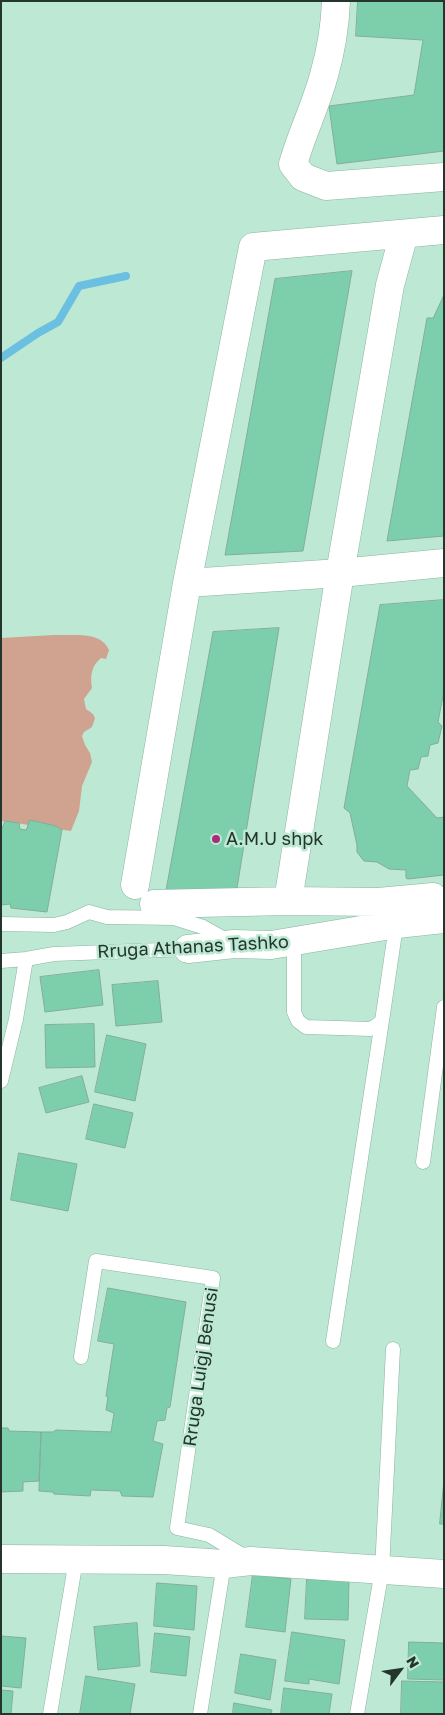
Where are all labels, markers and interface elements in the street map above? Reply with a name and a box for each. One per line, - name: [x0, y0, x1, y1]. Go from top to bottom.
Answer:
- place label: A.M.U shpk: [226, 828, 323, 850]
- marker: A.M.U shpk: [210, 833, 222, 845]
- street label: Rruga Athanas Tashko: [97, 931, 289, 963]
- street label: Rruga Luigj Benusi: [179, 1286, 223, 1448]
- north arrow: [375, 1645, 425, 1695]
- text: N: [403, 1653, 423, 1671]

